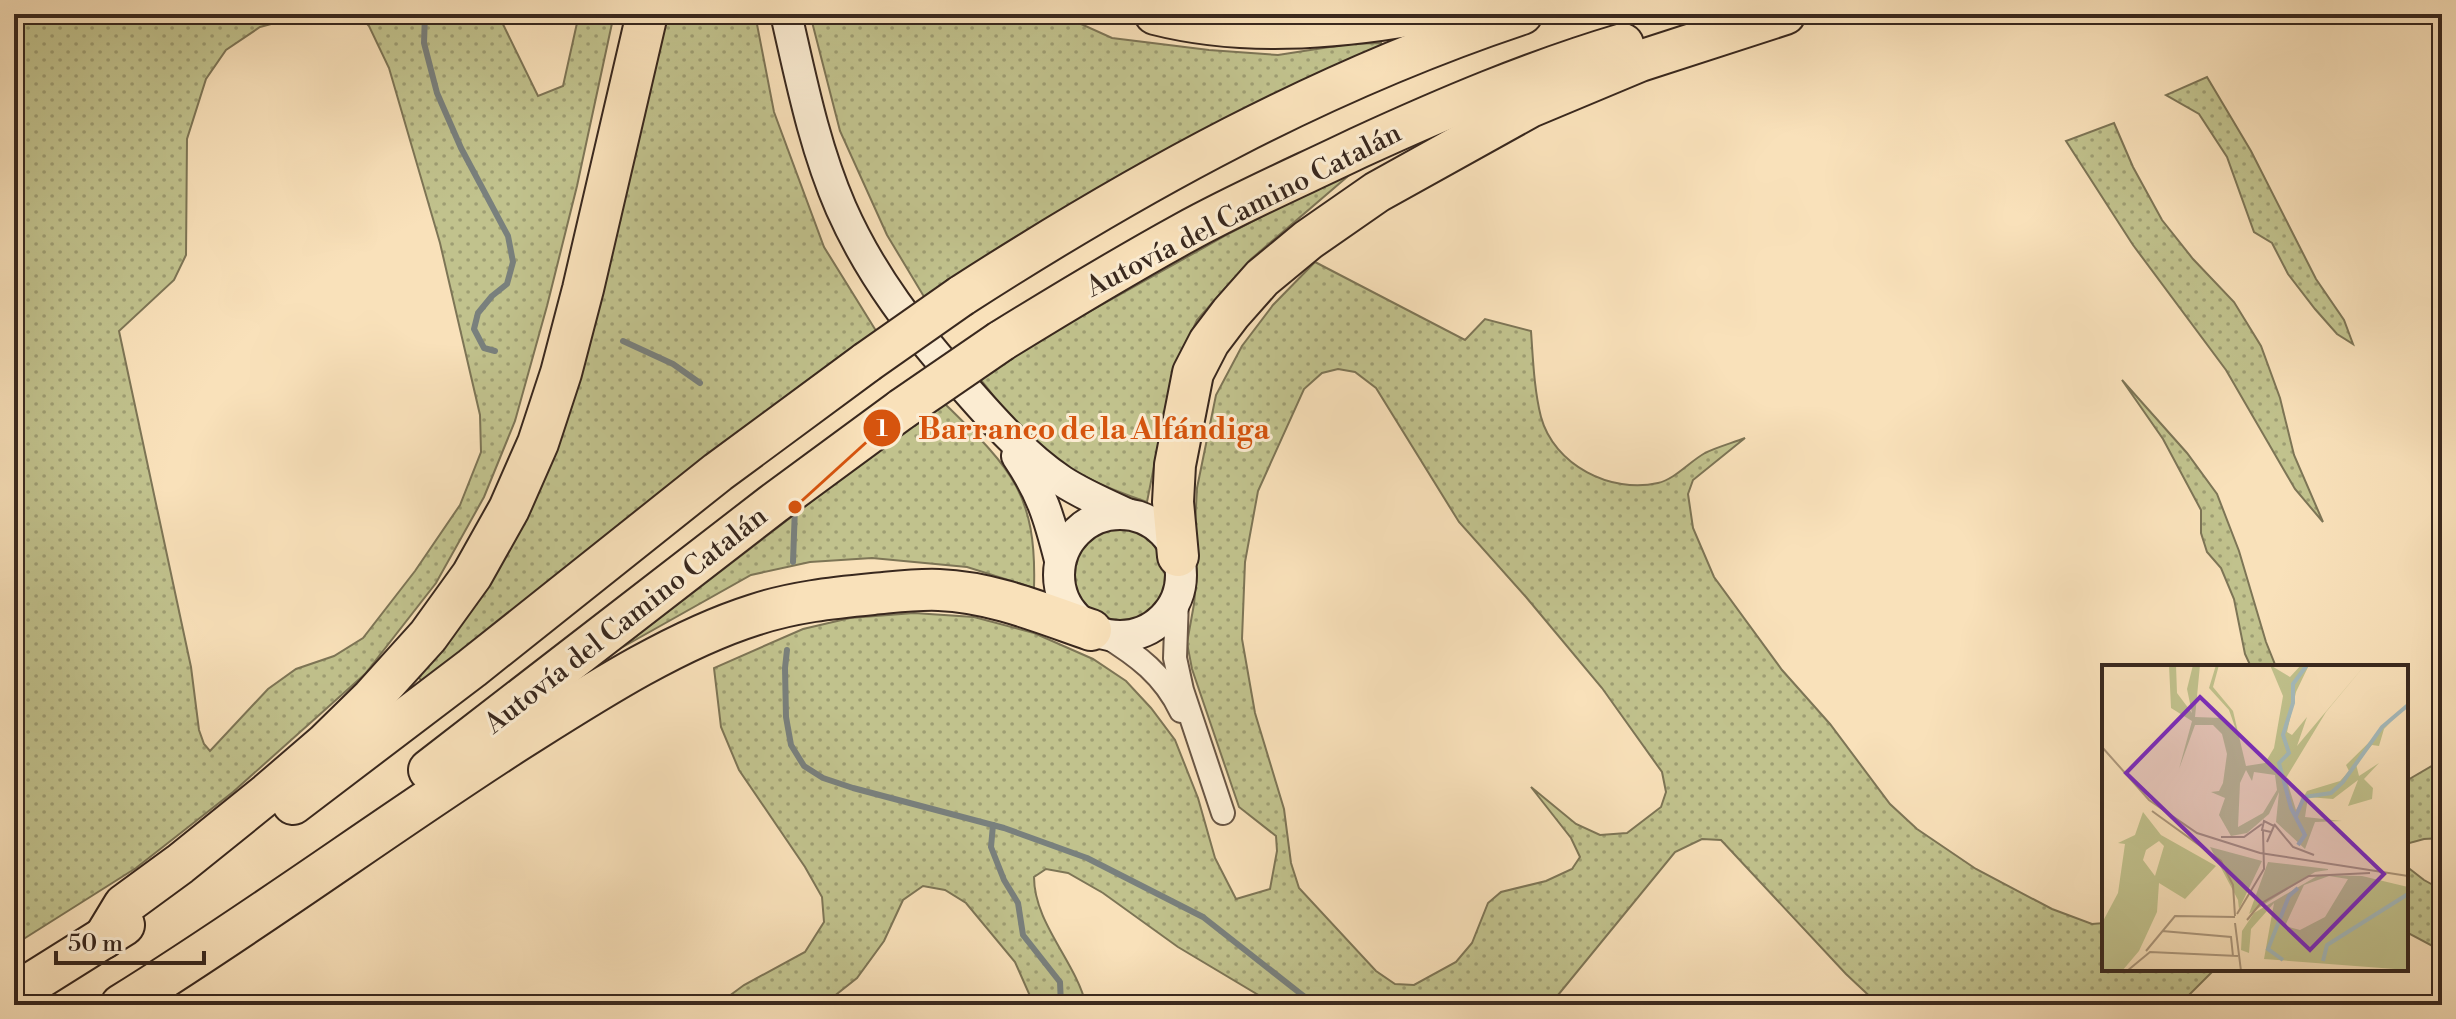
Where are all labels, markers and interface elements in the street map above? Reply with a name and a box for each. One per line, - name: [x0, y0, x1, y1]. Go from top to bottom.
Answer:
- street label: Autovía del Camino Catalán: [1079, 115, 1408, 306]
- callout: Barranco de la Alfándiga: [862, 401, 1286, 455]
- text: Barranco de la Alfándiga: [918, 411, 1271, 449]
- text: 1: [876, 414, 888, 444]
- street label: Autovía del Camino Catalán: [477, 499, 775, 742]
- inset map: [2102, 665, 2408, 971]
- scale bar: [56, 915, 204, 965]
- text: 50 m: [68, 929, 123, 959]

